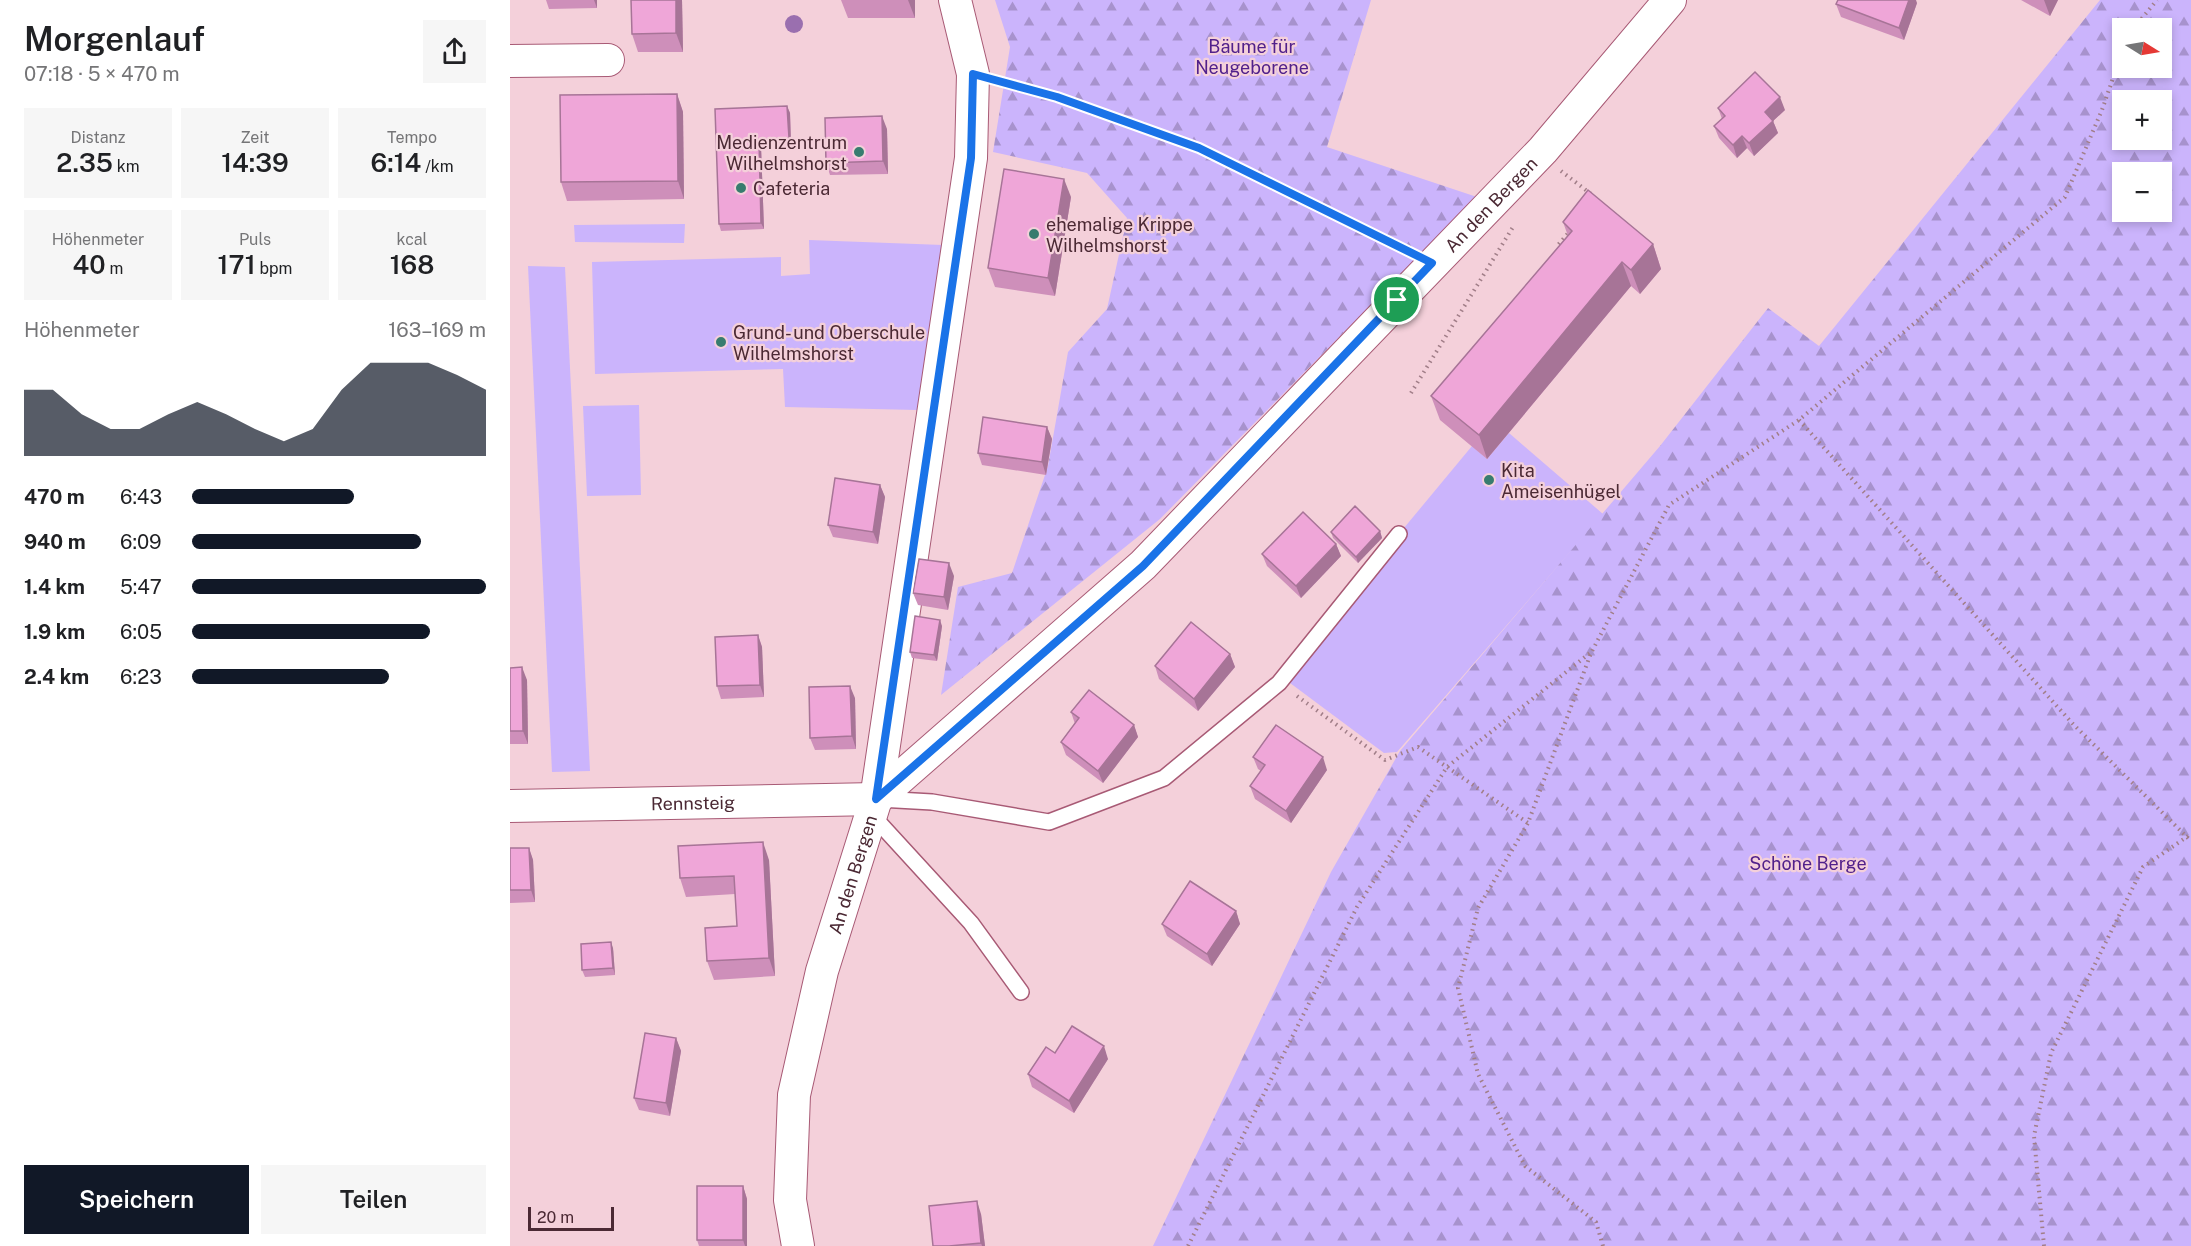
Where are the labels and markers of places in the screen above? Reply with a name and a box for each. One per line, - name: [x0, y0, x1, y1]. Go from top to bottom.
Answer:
- place label: Medienzentrum Wilhelmshorst: [716, 132, 847, 174]
- marker: Medienzentrum Wilhelmshorst: [852, 145, 866, 159]
- place label: Cafeteria: [753, 178, 830, 199]
- marker: Cafeteria: [734, 181, 748, 195]
- place label: ehemalige Krippe Wilhelmshorst: [1046, 214, 1193, 256]
- marker: ehemalige Krippe Wilhelmshorst: [1027, 227, 1041, 241]
- pin: [1371, 274, 1422, 325]
- place label: Grund- und Oberschule Wilhelmshorst: [733, 322, 925, 364]
- marker: Grund- und Oberschule Wilhelmshorst: [714, 335, 728, 349]
- place label: Kita Ameisenhügel: [1501, 460, 1621, 502]
- marker: Kita Ameisenhügel: [1482, 473, 1496, 487]

